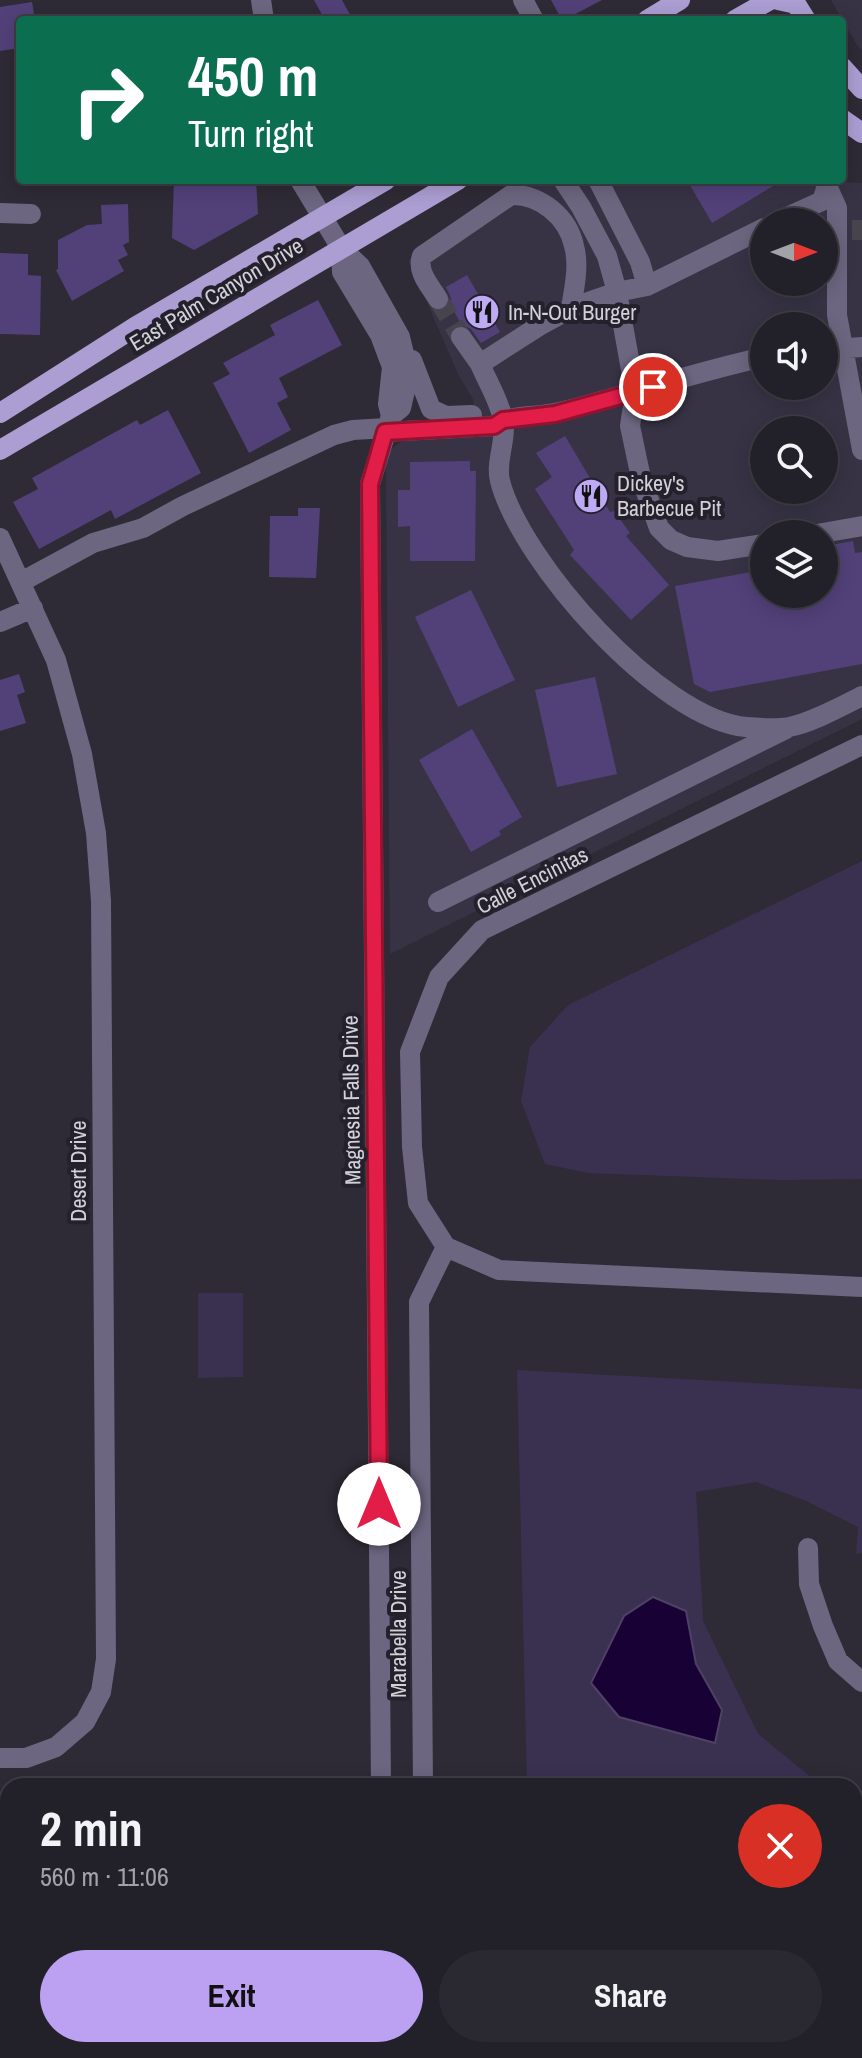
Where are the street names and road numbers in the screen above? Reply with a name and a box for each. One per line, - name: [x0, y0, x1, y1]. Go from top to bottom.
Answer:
- street label: East Palm Canyon Drive: [124, 230, 308, 358]
- street label: Calle Encinitas: [471, 839, 593, 921]
- street label: Magnesia Falls Drive: [335, 1015, 367, 1185]
- street label: Desert Drive: [63, 1120, 93, 1222]
- street label: Marabella Drive: [383, 1570, 413, 1698]

